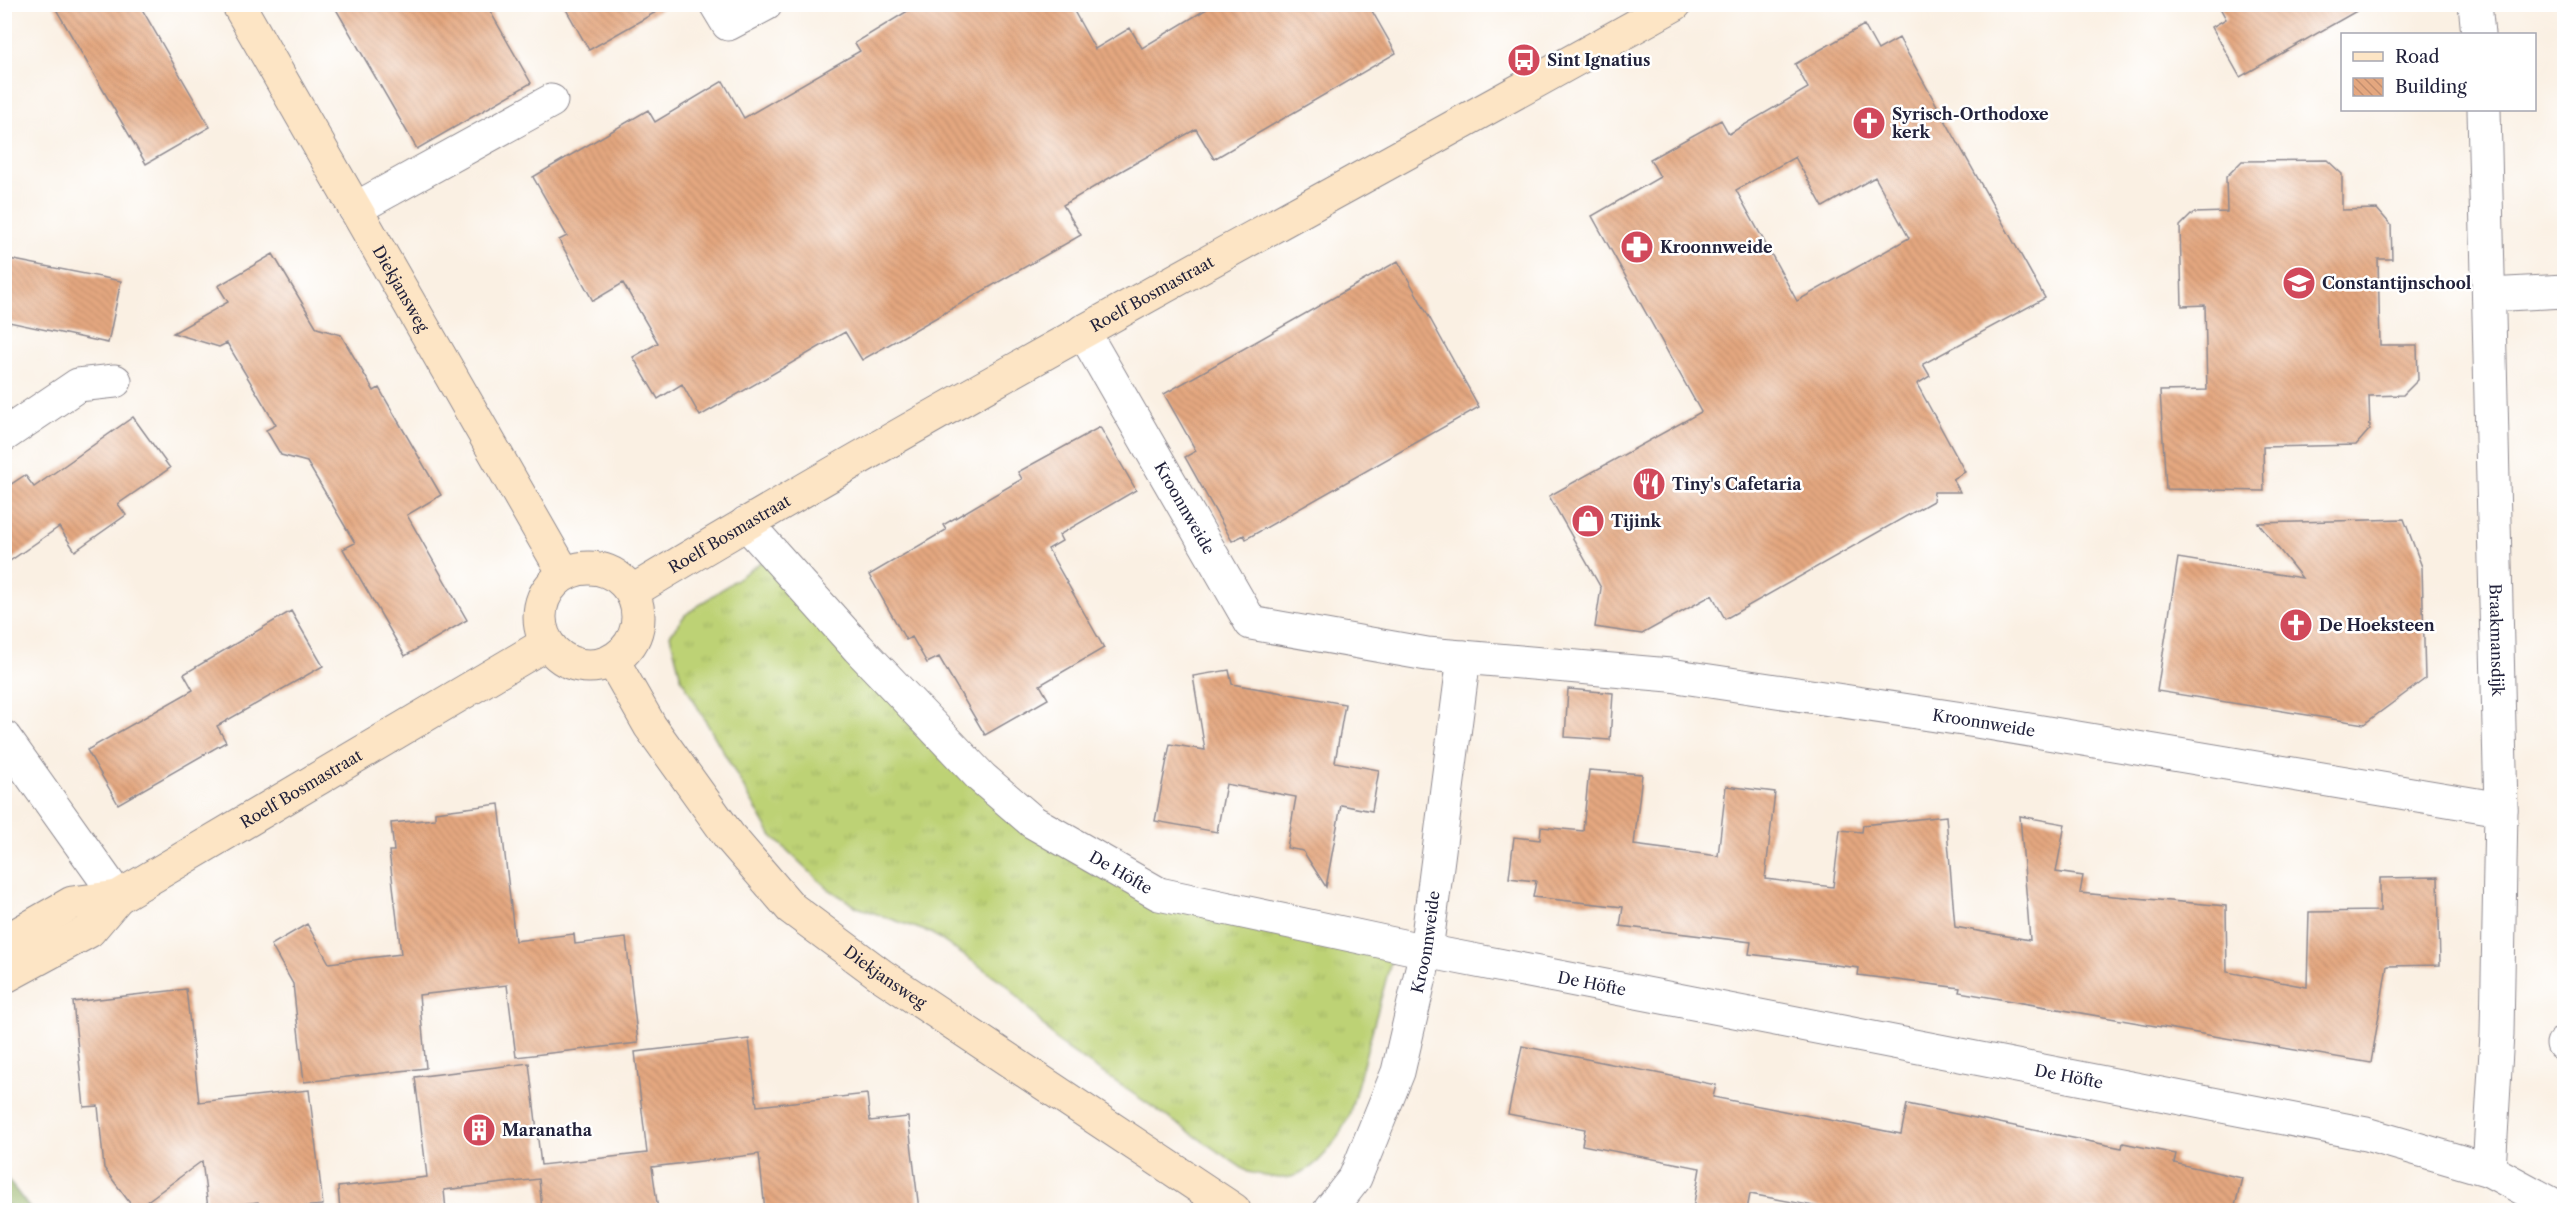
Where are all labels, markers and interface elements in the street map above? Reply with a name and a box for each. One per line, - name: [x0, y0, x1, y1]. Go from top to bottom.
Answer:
- legend: [2341, 33, 2536, 111]
- bus stop icon: Sint Ignatius: [1506, 42, 1542, 78]
- text: Road: [2395, 46, 2440, 68]
- place label: Sint Ignatius: [1547, 50, 1650, 70]
- text: Building: [2395, 76, 2467, 98]
- place label: Syrisch-Orthodoxe kerk: [1892, 104, 2049, 142]
- church icon: Syrisch-Orthodoxe kerk: [1851, 105, 1887, 141]
- pharmacy icon: Kroonnweide: [1619, 229, 1655, 265]
- place label: Kroonnweide: [1660, 237, 1773, 257]
- street label: Diekjansweg: [368, 242, 434, 336]
- street label: Roelf Bosmastraat: [1086, 251, 1217, 336]
- school or university icon: Constantijnschool: [2281, 265, 2317, 301]
- place label: Constantijnschool: [2322, 273, 2472, 293]
- street label: Kroonnweide: [1150, 458, 1219, 558]
- restaurant icon: Tiny's Cafetaria: [1631, 466, 1667, 502]
- place label: Tiny's Cafetaria: [1672, 474, 1802, 494]
- street label: Roelf Bosmastraat: [665, 490, 794, 578]
- shop icon: Tijink: [1570, 503, 1606, 539]
- place label: Tijink: [1611, 511, 1662, 531]
- street label: Braakmansdijk: [2486, 583, 2508, 697]
- church icon: De Hoeksteen: [2278, 607, 2314, 643]
- place label: De Hoeksteen: [2319, 615, 2435, 635]
- street label: Kroonnweide: [1931, 705, 2037, 741]
- street label: Roelf Bosmastraat: [236, 745, 366, 832]
- street label: De Höfte: [1086, 846, 1156, 898]
- street label: Kroonnweide: [1407, 890, 1444, 995]
- street label: Diekjansweg: [840, 941, 931, 1013]
- street label: De Höfte: [1556, 967, 1628, 1000]
- street label: De Höfte: [2033, 1060, 2105, 1093]
- building icon: Maranatha: [461, 1112, 497, 1148]
- place label: Maranatha: [502, 1120, 593, 1140]

